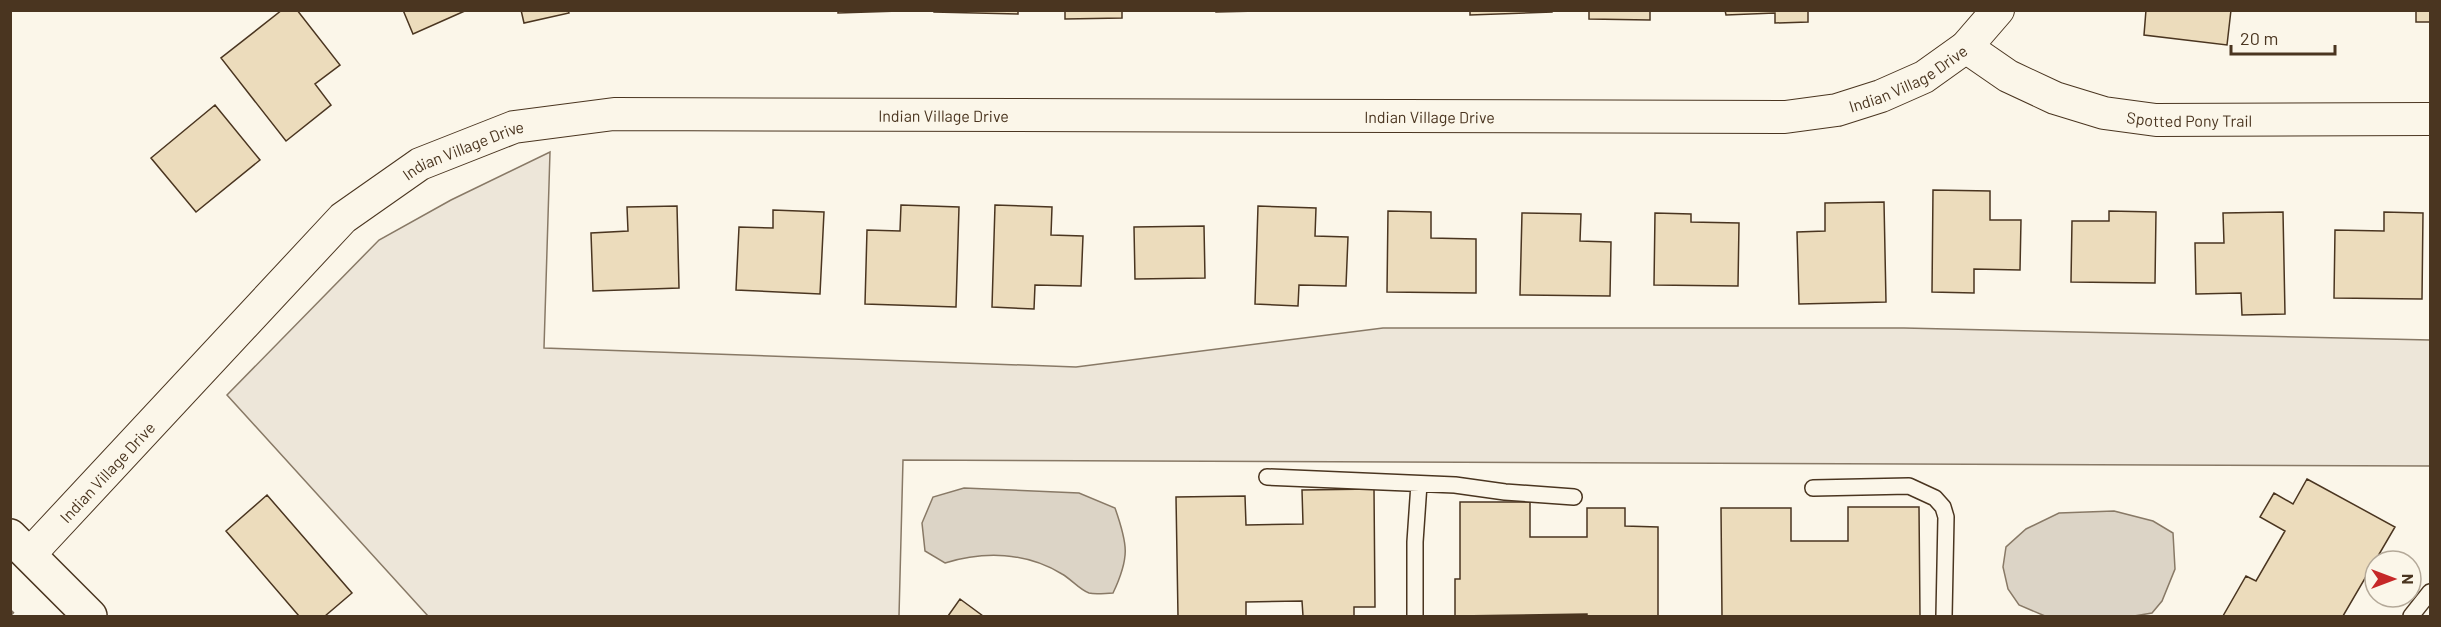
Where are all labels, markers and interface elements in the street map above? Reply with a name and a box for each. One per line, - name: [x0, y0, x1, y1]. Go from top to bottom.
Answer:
- scale bar: [2231, 18, 2334, 56]
- text: 20 m: [2240, 27, 2278, 49]
- street label: Indian Village Drive: [1846, 40, 1970, 115]
- street label: Indian Village Drive: [878, 105, 1009, 125]
- street label: Indian Village Drive: [1364, 106, 1495, 126]
- street label: Spotted Pony Trail: [2126, 107, 2252, 130]
- street label: Indian Village Drive: [398, 116, 525, 183]
- street label: Indian Village Drive: [55, 417, 158, 526]
- north arrow: [2363, 549, 2423, 609]
- text: N: [2399, 574, 2418, 584]

